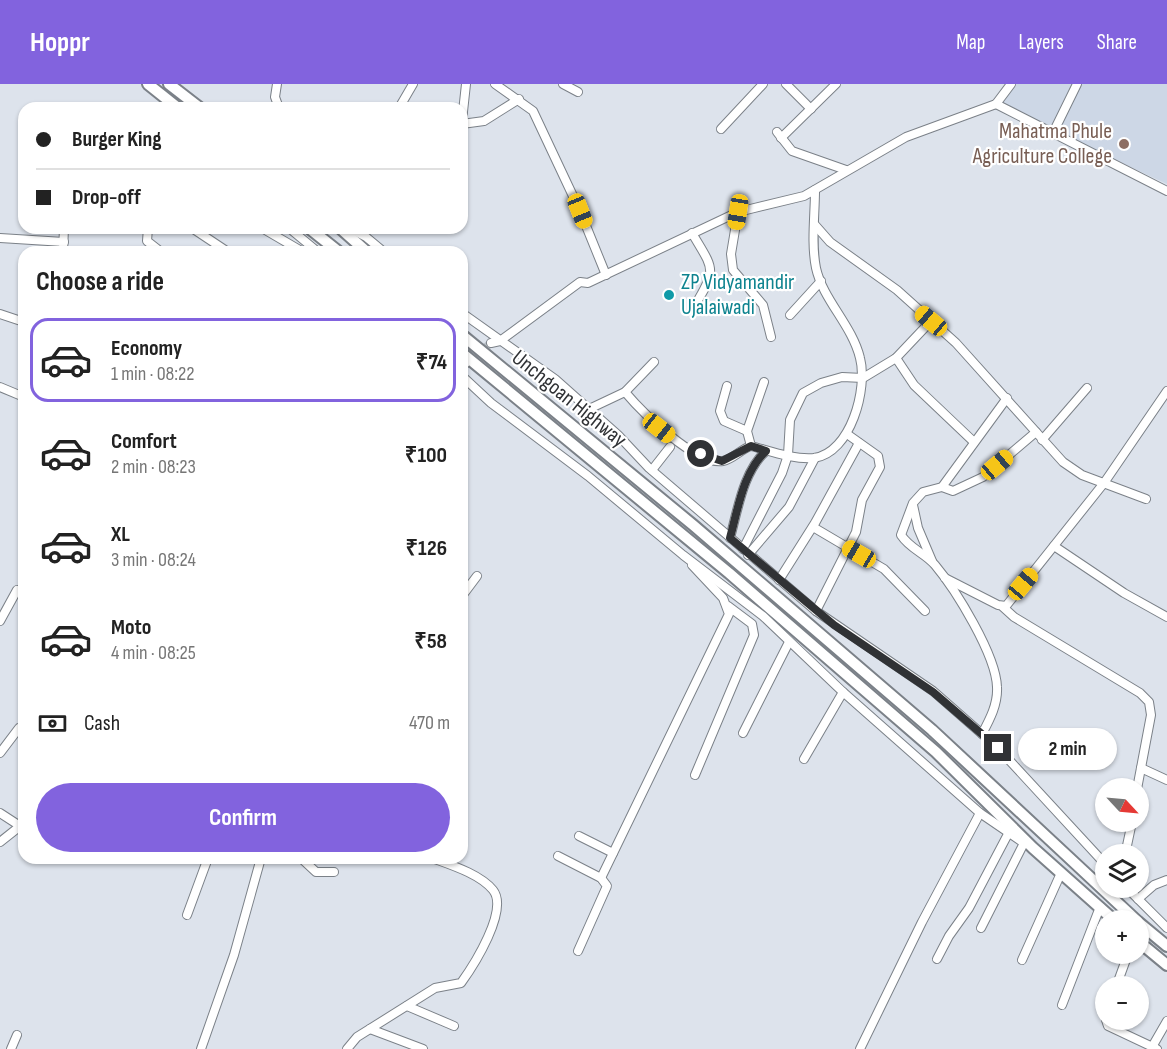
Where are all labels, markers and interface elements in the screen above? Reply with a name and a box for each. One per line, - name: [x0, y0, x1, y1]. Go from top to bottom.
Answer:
- text: Hoppr: [30, 26, 90, 59]
- text: Map: [956, 30, 985, 55]
- text: Layers: [1018, 30, 1064, 55]
- text: Share: [1097, 30, 1137, 55]
- place label: Mahatma Phule Agriculture College: [972, 118, 1112, 170]
- text: Burger King: [72, 126, 162, 153]
- marker: Mahatma Phule Agriculture College: [1117, 137, 1131, 151]
- text: Drop-off: [72, 184, 141, 211]
- car: [565, 191, 595, 231]
- car: [726, 193, 750, 231]
- text: Choose a ride: [36, 266, 164, 298]
- place label: ZP Vidyamandir Ujalaiwadi: [681, 269, 794, 321]
- marker: ZP Vidyamandir Ujalaiwadi: [662, 288, 676, 302]
- car: [911, 303, 951, 339]
- icon: car: [39, 333, 93, 387]
- text: Economy: [111, 335, 182, 362]
- street label: Unchgoan Highway: [506, 344, 632, 454]
- text: ₹74: [416, 349, 447, 376]
- text: 1 min · 08:22: [111, 362, 195, 386]
- car: [639, 410, 679, 446]
- icon: car: [39, 426, 93, 480]
- text: Comfort: [111, 428, 177, 455]
- route start: [687, 440, 714, 467]
- text: ₹100: [405, 442, 447, 469]
- car: [977, 447, 1017, 483]
- text: 2 min · 08:23: [111, 455, 196, 479]
- icon: car: [39, 519, 93, 573]
- text: XL: [111, 521, 130, 548]
- text: ₹126: [406, 535, 447, 562]
- car: [839, 537, 879, 571]
- text: 3 min · 08:24: [111, 548, 196, 572]
- car: [1005, 564, 1041, 604]
- icon: car: [39, 612, 93, 666]
- text: Moto: [111, 614, 151, 641]
- text: ₹58: [414, 628, 447, 655]
- text: 4 min · 08:25: [111, 641, 196, 665]
- icon: cash: [36, 707, 69, 740]
- text: Cash: [84, 710, 120, 737]
- text: 470 m: [409, 711, 450, 735]
- callout: 2 min: [1019, 727, 1118, 769]
- route end: [984, 734, 1011, 761]
- text: 2 min: [1048, 737, 1087, 761]
- north arrow: [1095, 778, 1149, 832]
- map controls: [1095, 778, 1149, 1030]
- button: Confirm: [36, 783, 450, 852]
- button: layers: [1095, 844, 1149, 898]
- button: +: [1095, 910, 1149, 964]
- button: −: [1095, 976, 1149, 1030]

